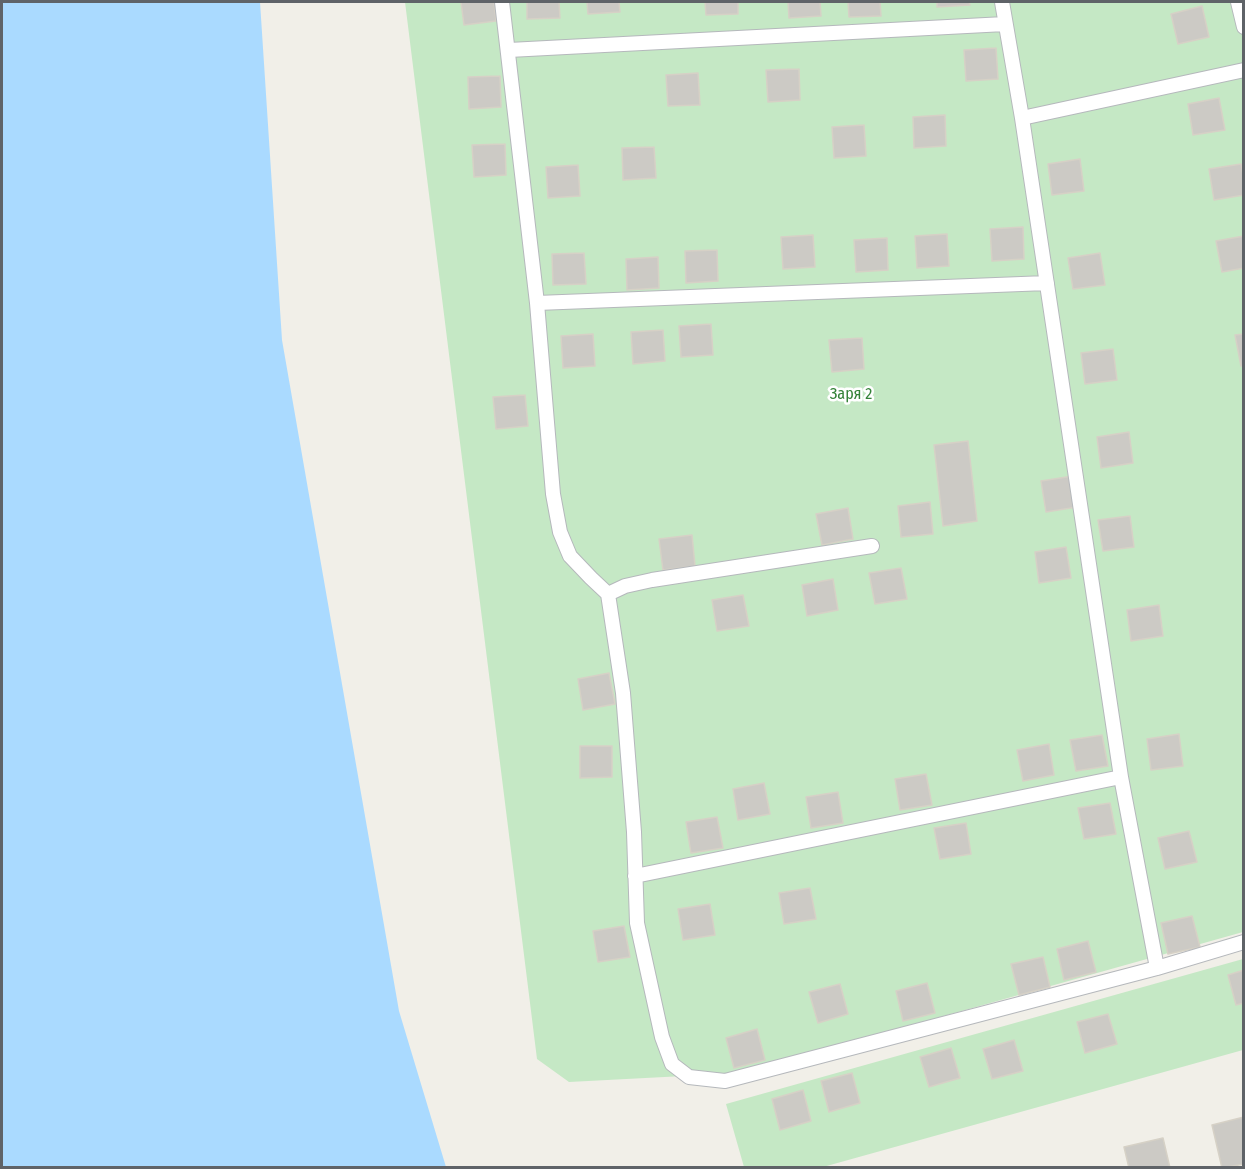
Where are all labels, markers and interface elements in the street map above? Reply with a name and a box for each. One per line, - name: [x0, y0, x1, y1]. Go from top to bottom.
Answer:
- park label: Заря 2: [830, 385, 872, 405]

